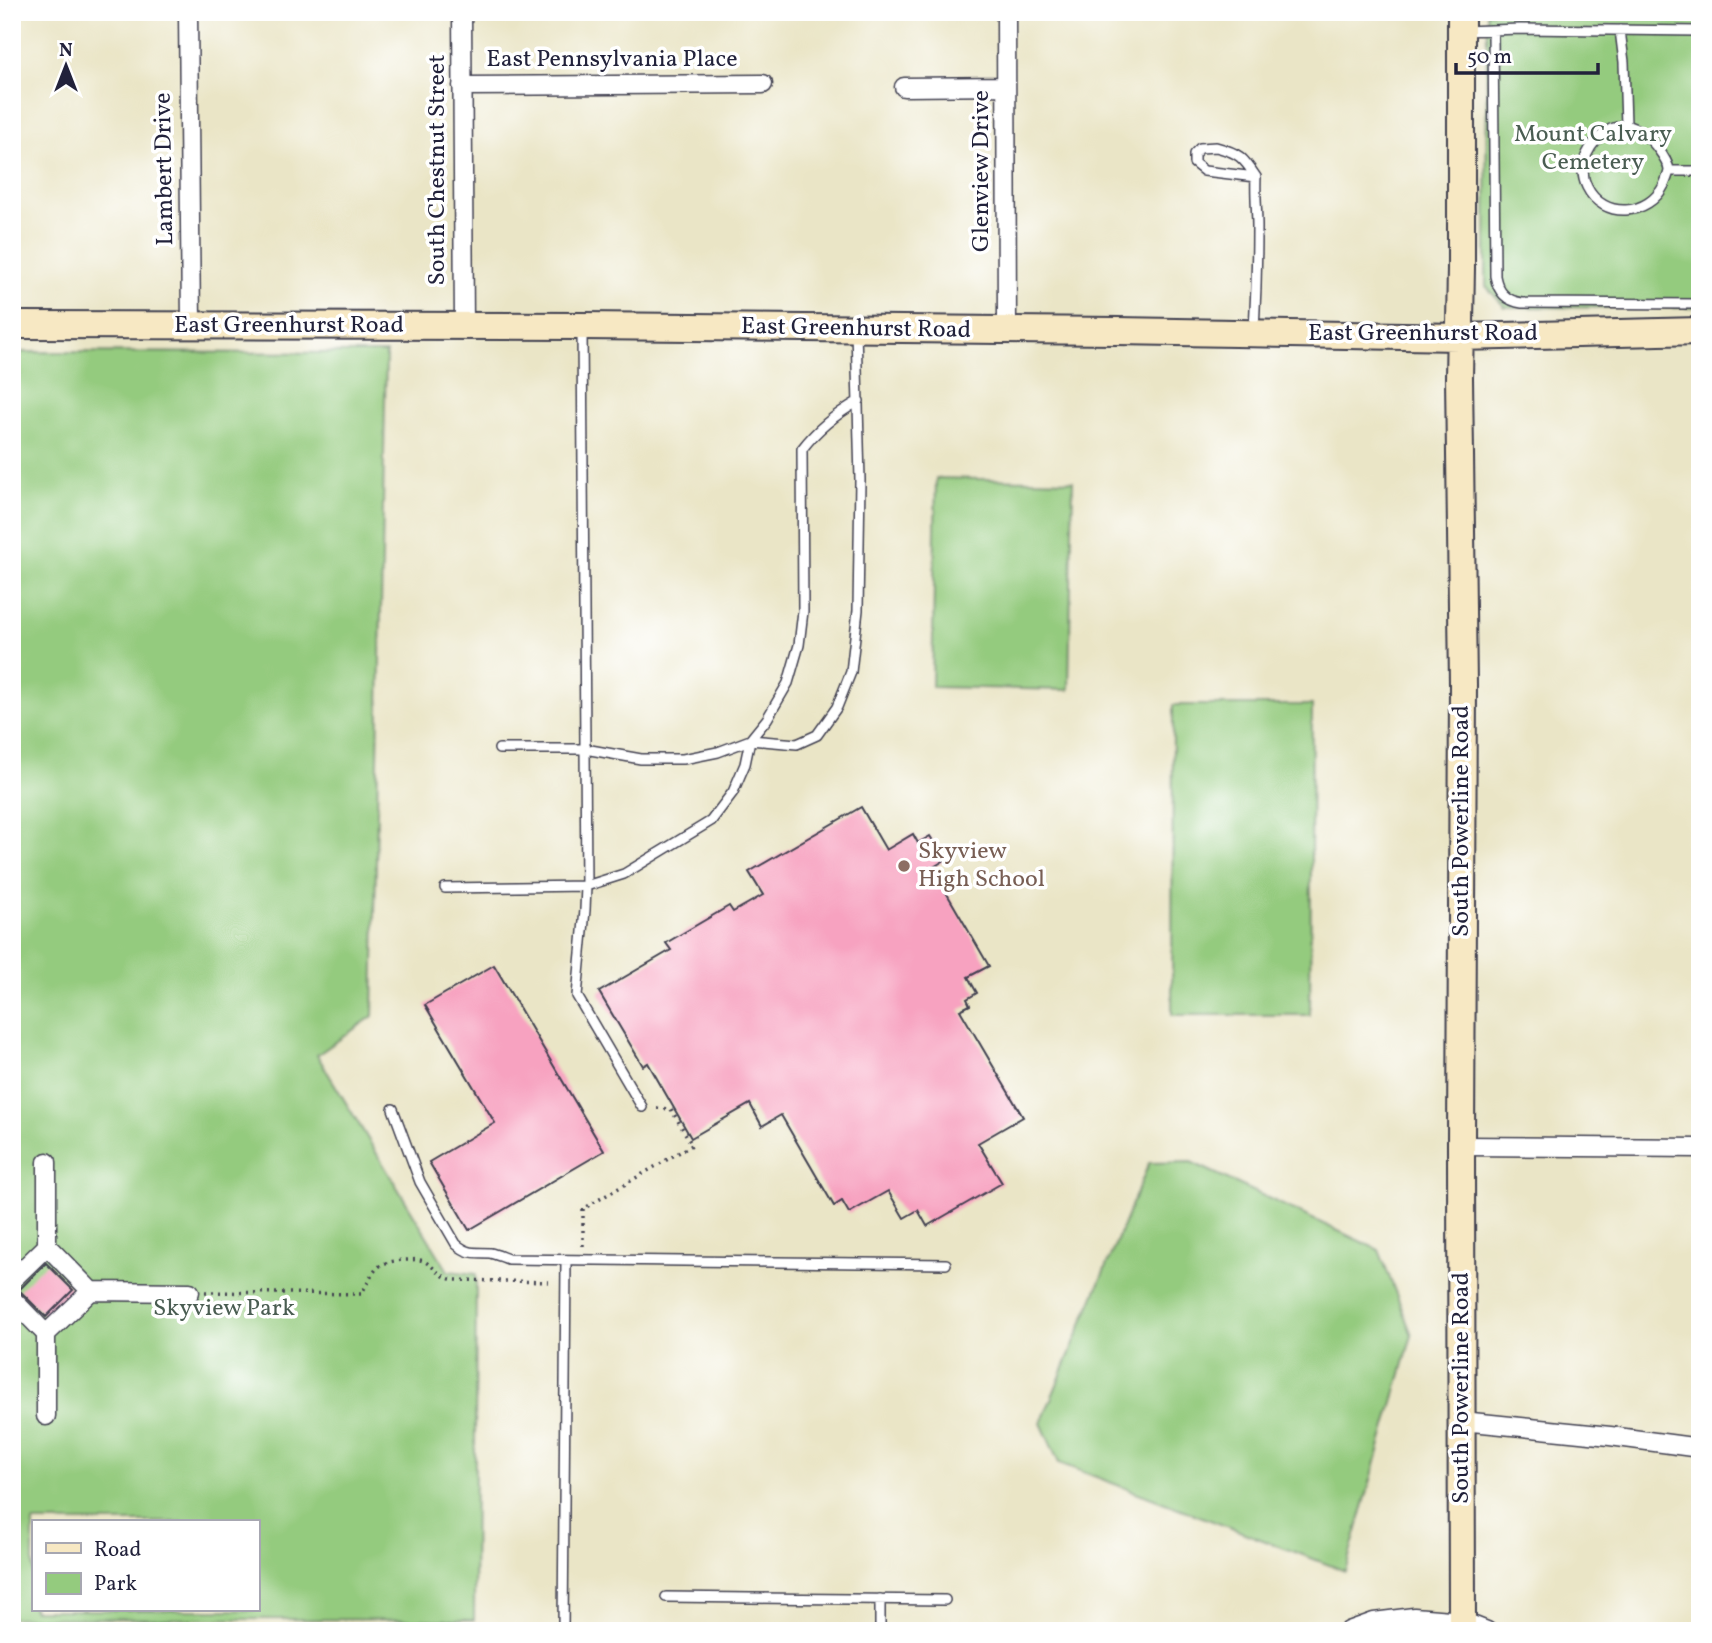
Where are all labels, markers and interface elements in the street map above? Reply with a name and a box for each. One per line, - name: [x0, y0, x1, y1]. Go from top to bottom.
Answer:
- north arrow: [32, 32, 102, 102]
- scale bar: [1456, 32, 1598, 76]
- text: N: [59, 38, 73, 64]
- street label: East Pennsylvania Place: [486, 43, 738, 77]
- text: 50 m: [1467, 43, 1512, 72]
- street label: South Chestnut Street: [421, 54, 455, 286]
- street label: Glenview Drive: [965, 90, 999, 252]
- street label: Lambert Drive: [147, 92, 183, 246]
- park label: Mount Calvary Cemetery: [1514, 118, 1672, 180]
- street label: East Greenhurst Road: [174, 309, 404, 343]
- street label: East Greenhurst Road: [741, 310, 971, 348]
- street label: East Greenhurst Road: [1308, 317, 1538, 351]
- street label: South Powerline Road: [1445, 705, 1479, 937]
- place label: Skyview High School: [918, 835, 1045, 897]
- marker: Skyview High School: [896, 858, 912, 874]
- street label: South Powerline Road: [1445, 1272, 1479, 1504]
- park label: Skyview Park: [153, 1292, 295, 1326]
- legend: [32, 1520, 259, 1612]
- text: Road: [94, 1536, 141, 1565]
- text: Park: [94, 1570, 137, 1599]

